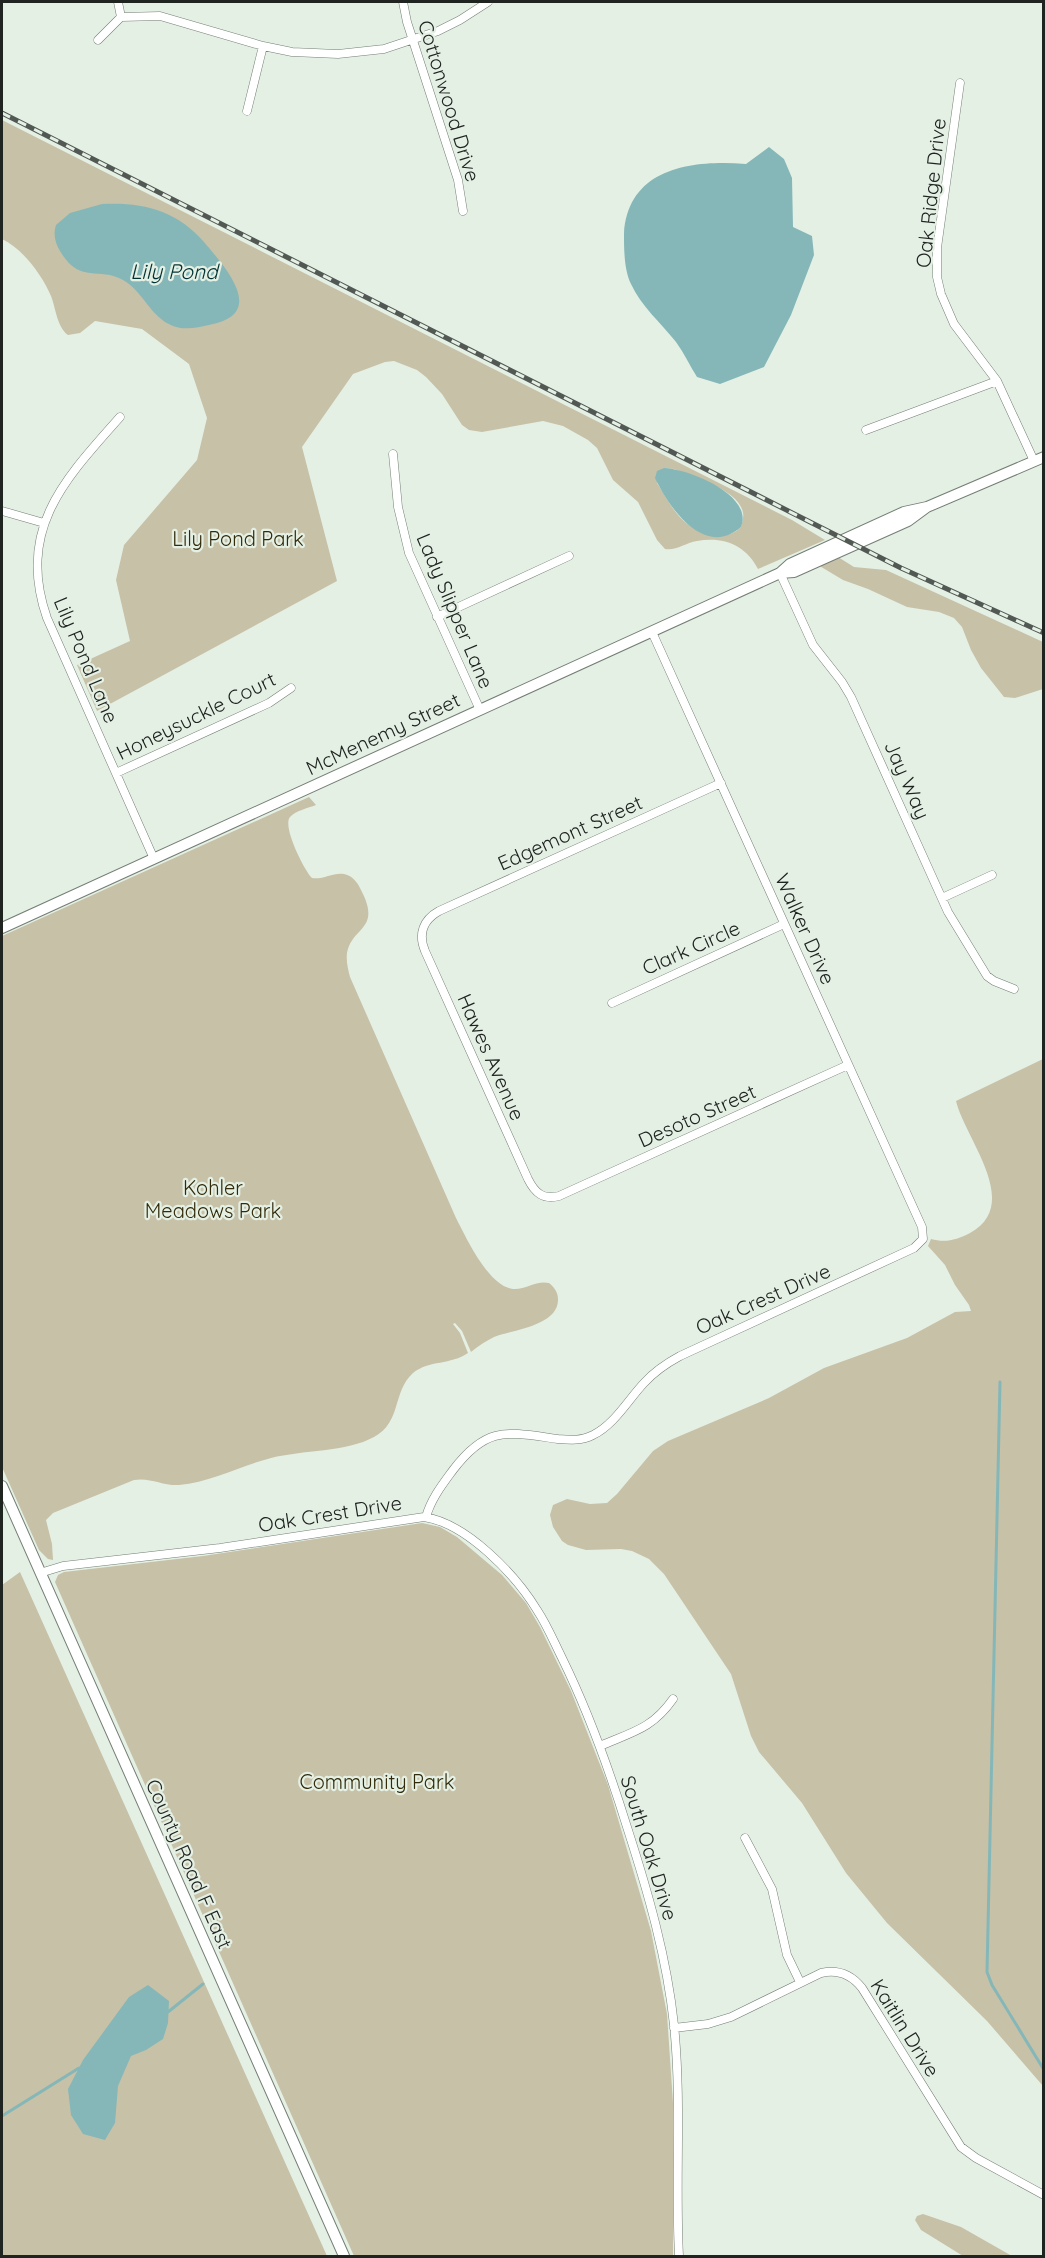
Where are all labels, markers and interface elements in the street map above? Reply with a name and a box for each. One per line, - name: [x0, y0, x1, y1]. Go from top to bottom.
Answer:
- street label: Cottonwood Drive: [413, 17, 486, 184]
- street label: Oak Ridge Drive: [910, 117, 951, 269]
- water label: Lily Pond: [130, 258, 220, 284]
- park label: Lily Pond Park: [172, 526, 304, 551]
- street label: Lady Slipper Lane: [411, 529, 499, 692]
- street label: Lily Pond Lane: [49, 593, 124, 727]
- street label: Honeysuckle Court: [112, 666, 280, 765]
- street label: McMenemy Street: [302, 687, 464, 780]
- street label: Jay Way: [879, 737, 936, 823]
- street label: Edgemont Street: [494, 789, 646, 876]
- street label: Walker Drive: [770, 869, 841, 988]
- street label: Clark Circle: [638, 915, 744, 980]
- street label: Hawes Avenue: [452, 990, 531, 1124]
- street label: Desoto Street: [634, 1078, 760, 1153]
- park label: Kohler Meadows Park: [145, 1175, 281, 1223]
- street label: Oak Crest Drive: [691, 1258, 834, 1339]
- street label: Oak Crest Drive: [256, 1490, 403, 1537]
- park label: Community Park: [300, 1769, 454, 1794]
- street label: South Oak Drive: [616, 1772, 683, 1923]
- street label: County Road F East: [141, 1775, 238, 1953]
- street label: Kaitlin Drive: [865, 1974, 945, 2081]

